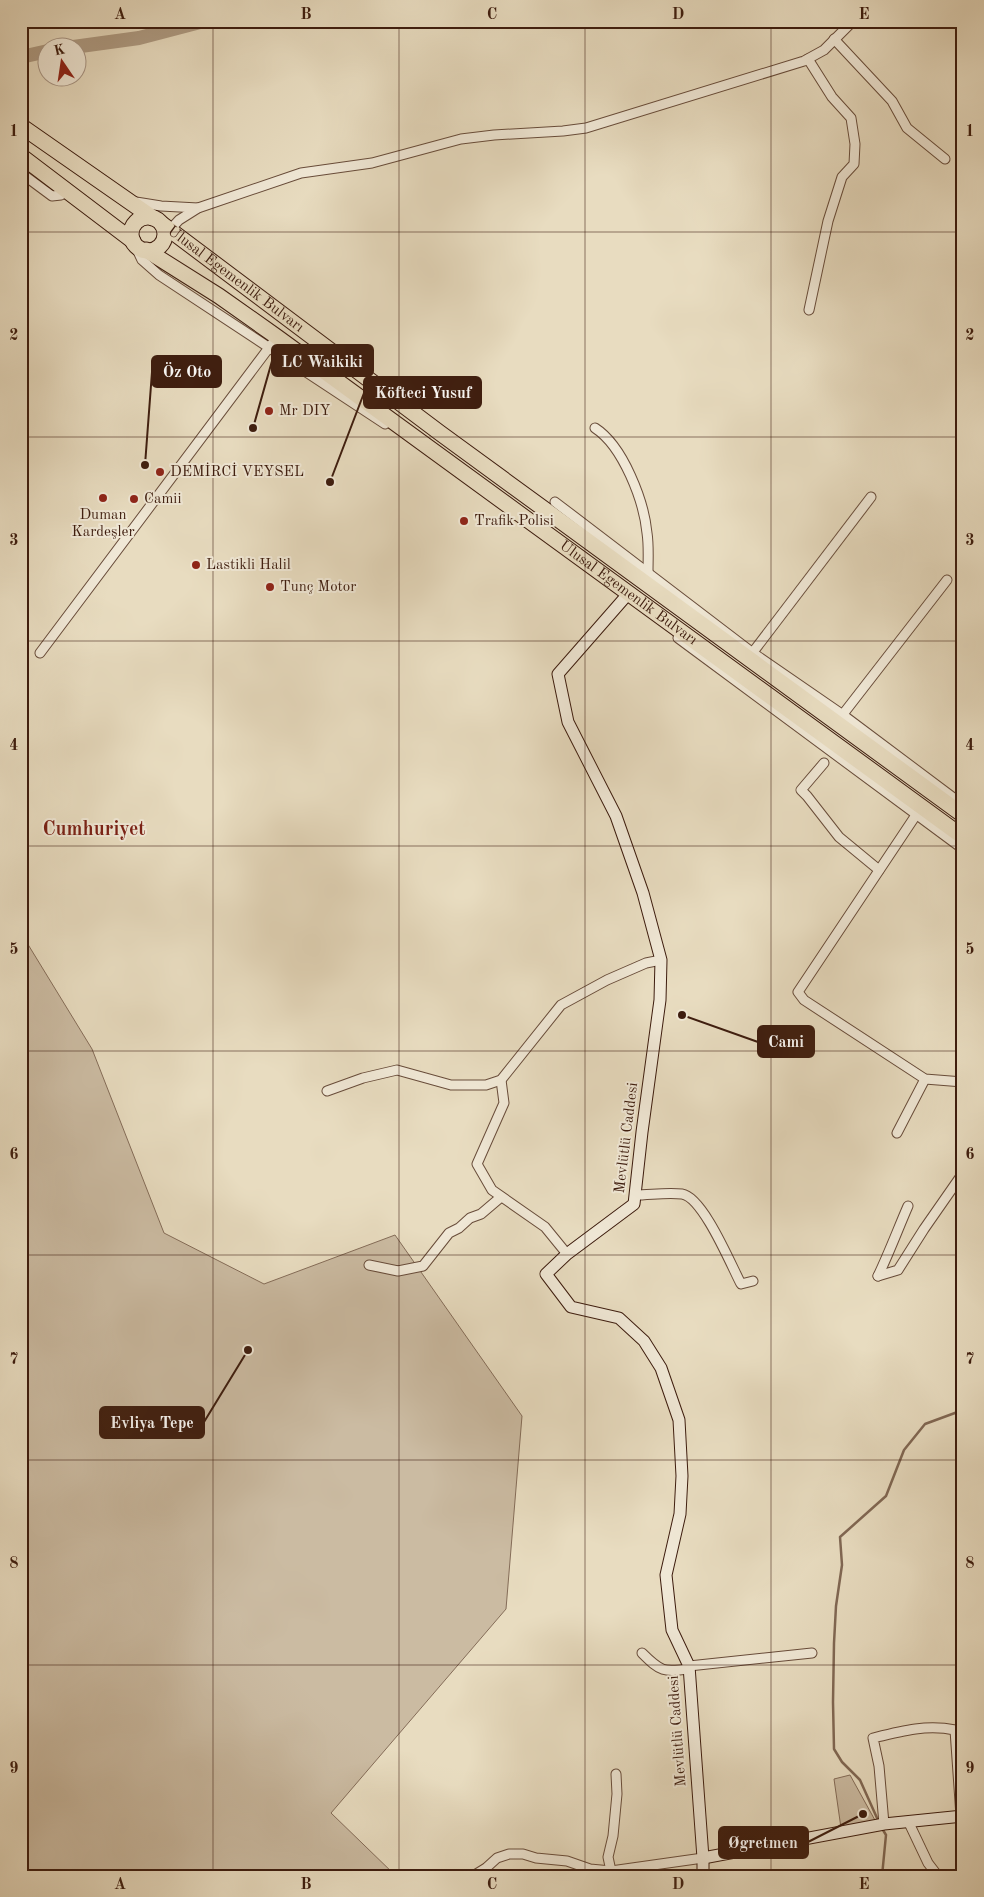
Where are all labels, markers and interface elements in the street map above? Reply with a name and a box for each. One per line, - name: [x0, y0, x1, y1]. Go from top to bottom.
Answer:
- text: A: [114, 7, 126, 23]
- text: B: [300, 7, 312, 23]
- text: C: [487, 7, 497, 23]
- text: D: [672, 7, 684, 23]
- text: E: [858, 7, 870, 23]
- north arrow: [38, 38, 88, 88]
- text: K: [52, 42, 66, 58]
- text: 1: [9, 124, 19, 140]
- text: 1: [965, 124, 975, 140]
- street label: Ulusal Egemenlik Bulvarı: [165, 223, 306, 335]
- text: 2: [9, 328, 19, 344]
- text: 2: [965, 328, 975, 344]
- callout: LC Waikiki: [272, 345, 373, 376]
- text: LC Waikiki: [281, 355, 363, 371]
- callout: Öz Oto: [152, 356, 221, 387]
- text: Öz Oto: [163, 362, 211, 381]
- callout: Köfteci Yusuf: [364, 377, 481, 408]
- text: Köfteci Yusuf: [375, 386, 473, 402]
- place label: Mr DIY: [279, 404, 331, 419]
- marker: Mr DIY: [263, 405, 275, 417]
- place label: DEMİRCİ VEYSEL: [170, 462, 304, 480]
- marker: DEMİRCİ VEYSEL: [154, 466, 166, 478]
- marker: Duman Kardeşler: [97, 492, 109, 504]
- place label: Camii: [144, 492, 181, 507]
- marker: Camii: [128, 493, 140, 505]
- place label: Duman Kardeşler: [71, 508, 135, 540]
- place label: Trafik Polisi: [474, 514, 554, 529]
- marker: Trafik Polisi: [458, 515, 470, 527]
- text: 3: [9, 533, 19, 549]
- text: 3: [965, 533, 975, 549]
- street label: Ulusal Egemenlik Bulvarı: [557, 538, 700, 648]
- place label: Lastikli Halil: [206, 558, 291, 573]
- marker: Lastikli Halil: [190, 559, 202, 571]
- place label: Tunç Motor: [280, 580, 356, 595]
- marker: Tunç Motor: [264, 581, 276, 593]
- text: 4: [9, 738, 19, 754]
- text: 4: [965, 738, 975, 754]
- district label: Cumhuriyet: [42, 820, 146, 840]
- text: 5: [9, 942, 19, 958]
- text: 5: [965, 942, 975, 958]
- callout: Cami: [758, 1026, 814, 1057]
- text: Cami: [768, 1035, 804, 1051]
- street label: Mevlütlü Caddesi: [613, 1082, 641, 1194]
- text: 6: [9, 1147, 19, 1163]
- text: 6: [965, 1147, 975, 1163]
- text: 7: [9, 1352, 19, 1368]
- text: 7: [965, 1352, 975, 1368]
- callout: Evliya Tepe: [100, 1407, 204, 1438]
- text: Evliya Tepe: [110, 1416, 194, 1432]
- text: 8: [9, 1556, 19, 1572]
- text: 8: [965, 1556, 975, 1572]
- street label: Mevlütlü Caddesi: [667, 1675, 689, 1787]
- text: 9: [9, 1761, 19, 1777]
- text: 9: [965, 1761, 975, 1777]
- callout: Øgretmen: [719, 1827, 808, 1858]
- text: Øgretmen: [728, 1836, 798, 1852]
- text: A: [114, 1877, 126, 1893]
- text: B: [300, 1877, 312, 1893]
- text: C: [487, 1877, 497, 1893]
- text: D: [672, 1877, 684, 1893]
- text: E: [858, 1877, 870, 1893]

